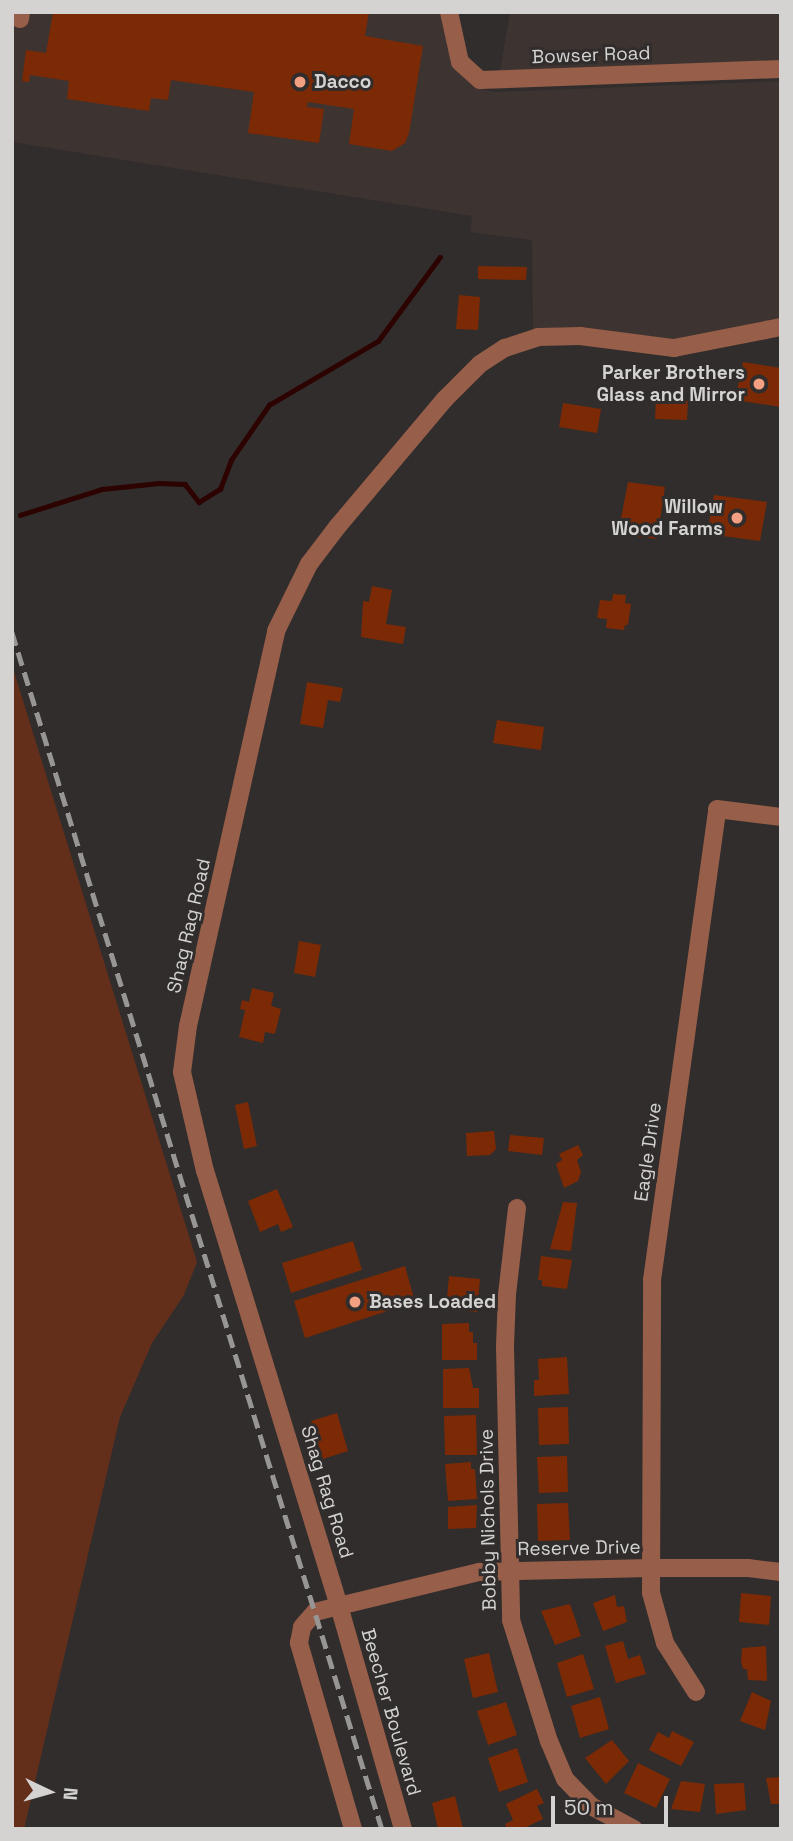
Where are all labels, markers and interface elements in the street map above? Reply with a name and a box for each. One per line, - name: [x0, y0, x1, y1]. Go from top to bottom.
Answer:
- street label: Bowser Road: [531, 42, 651, 68]
- place label: Dacco: [314, 71, 371, 93]
- marker: Dacco: [292, 74, 308, 90]
- place label: Parker Brothers Glass and Mirror: [596, 362, 745, 406]
- marker: Parker Brothers Glass and Mirror: [751, 376, 767, 392]
- place label: Willow Wood Farms: [611, 496, 723, 540]
- marker: Willow Wood Farms: [729, 510, 745, 526]
- street label: Shag Rag Road: [162, 856, 216, 996]
- street label: Eagle Drive: [630, 1101, 666, 1203]
- place label: Bases Loaded: [369, 1291, 496, 1313]
- marker: Bases Loaded: [347, 1294, 363, 1310]
- street label: Shag Rag Road: [296, 1423, 358, 1561]
- street label: Bobby Nichols Drive: [475, 1429, 501, 1611]
- street label: Reserve Drive: [517, 1536, 641, 1560]
- street label: Beecher Boulevard: [356, 1626, 426, 1798]
- north arrow: [14, 1757, 84, 1827]
- scale bar: [555, 1782, 672, 1826]
- text: N: [57, 1786, 83, 1801]
- text: 50 m: [564, 1794, 614, 1821]

